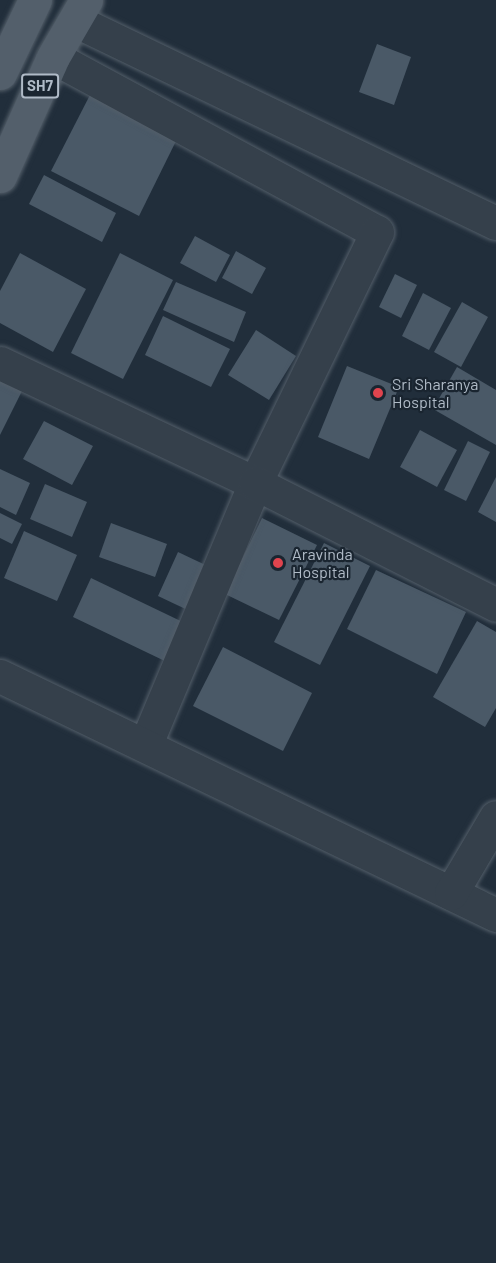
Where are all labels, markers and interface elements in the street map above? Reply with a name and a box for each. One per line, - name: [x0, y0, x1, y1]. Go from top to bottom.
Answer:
- road number: SH7: [20, 74, 60, 98]
- place label: Sri Sharanya Hospital: [392, 374, 478, 412]
- marker: Sri Sharanya Hospital: [369, 384, 387, 402]
- place label: Aravinda Hospital: [292, 544, 353, 582]
- marker: Aravinda Hospital: [269, 554, 287, 572]

